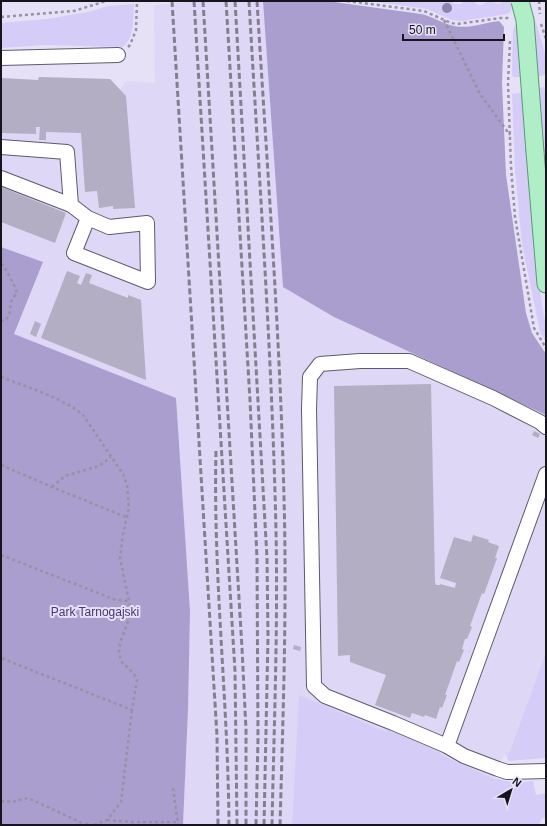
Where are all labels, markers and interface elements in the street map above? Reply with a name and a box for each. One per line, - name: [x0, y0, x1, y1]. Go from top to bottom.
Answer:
- scale bar: [403, 16, 504, 42]
- text: 50 m: [409, 23, 436, 37]
- park label: Park Tarnogajski: [51, 605, 139, 619]
- north arrow: [491, 770, 531, 810]
- text: N: [510, 775, 524, 789]

